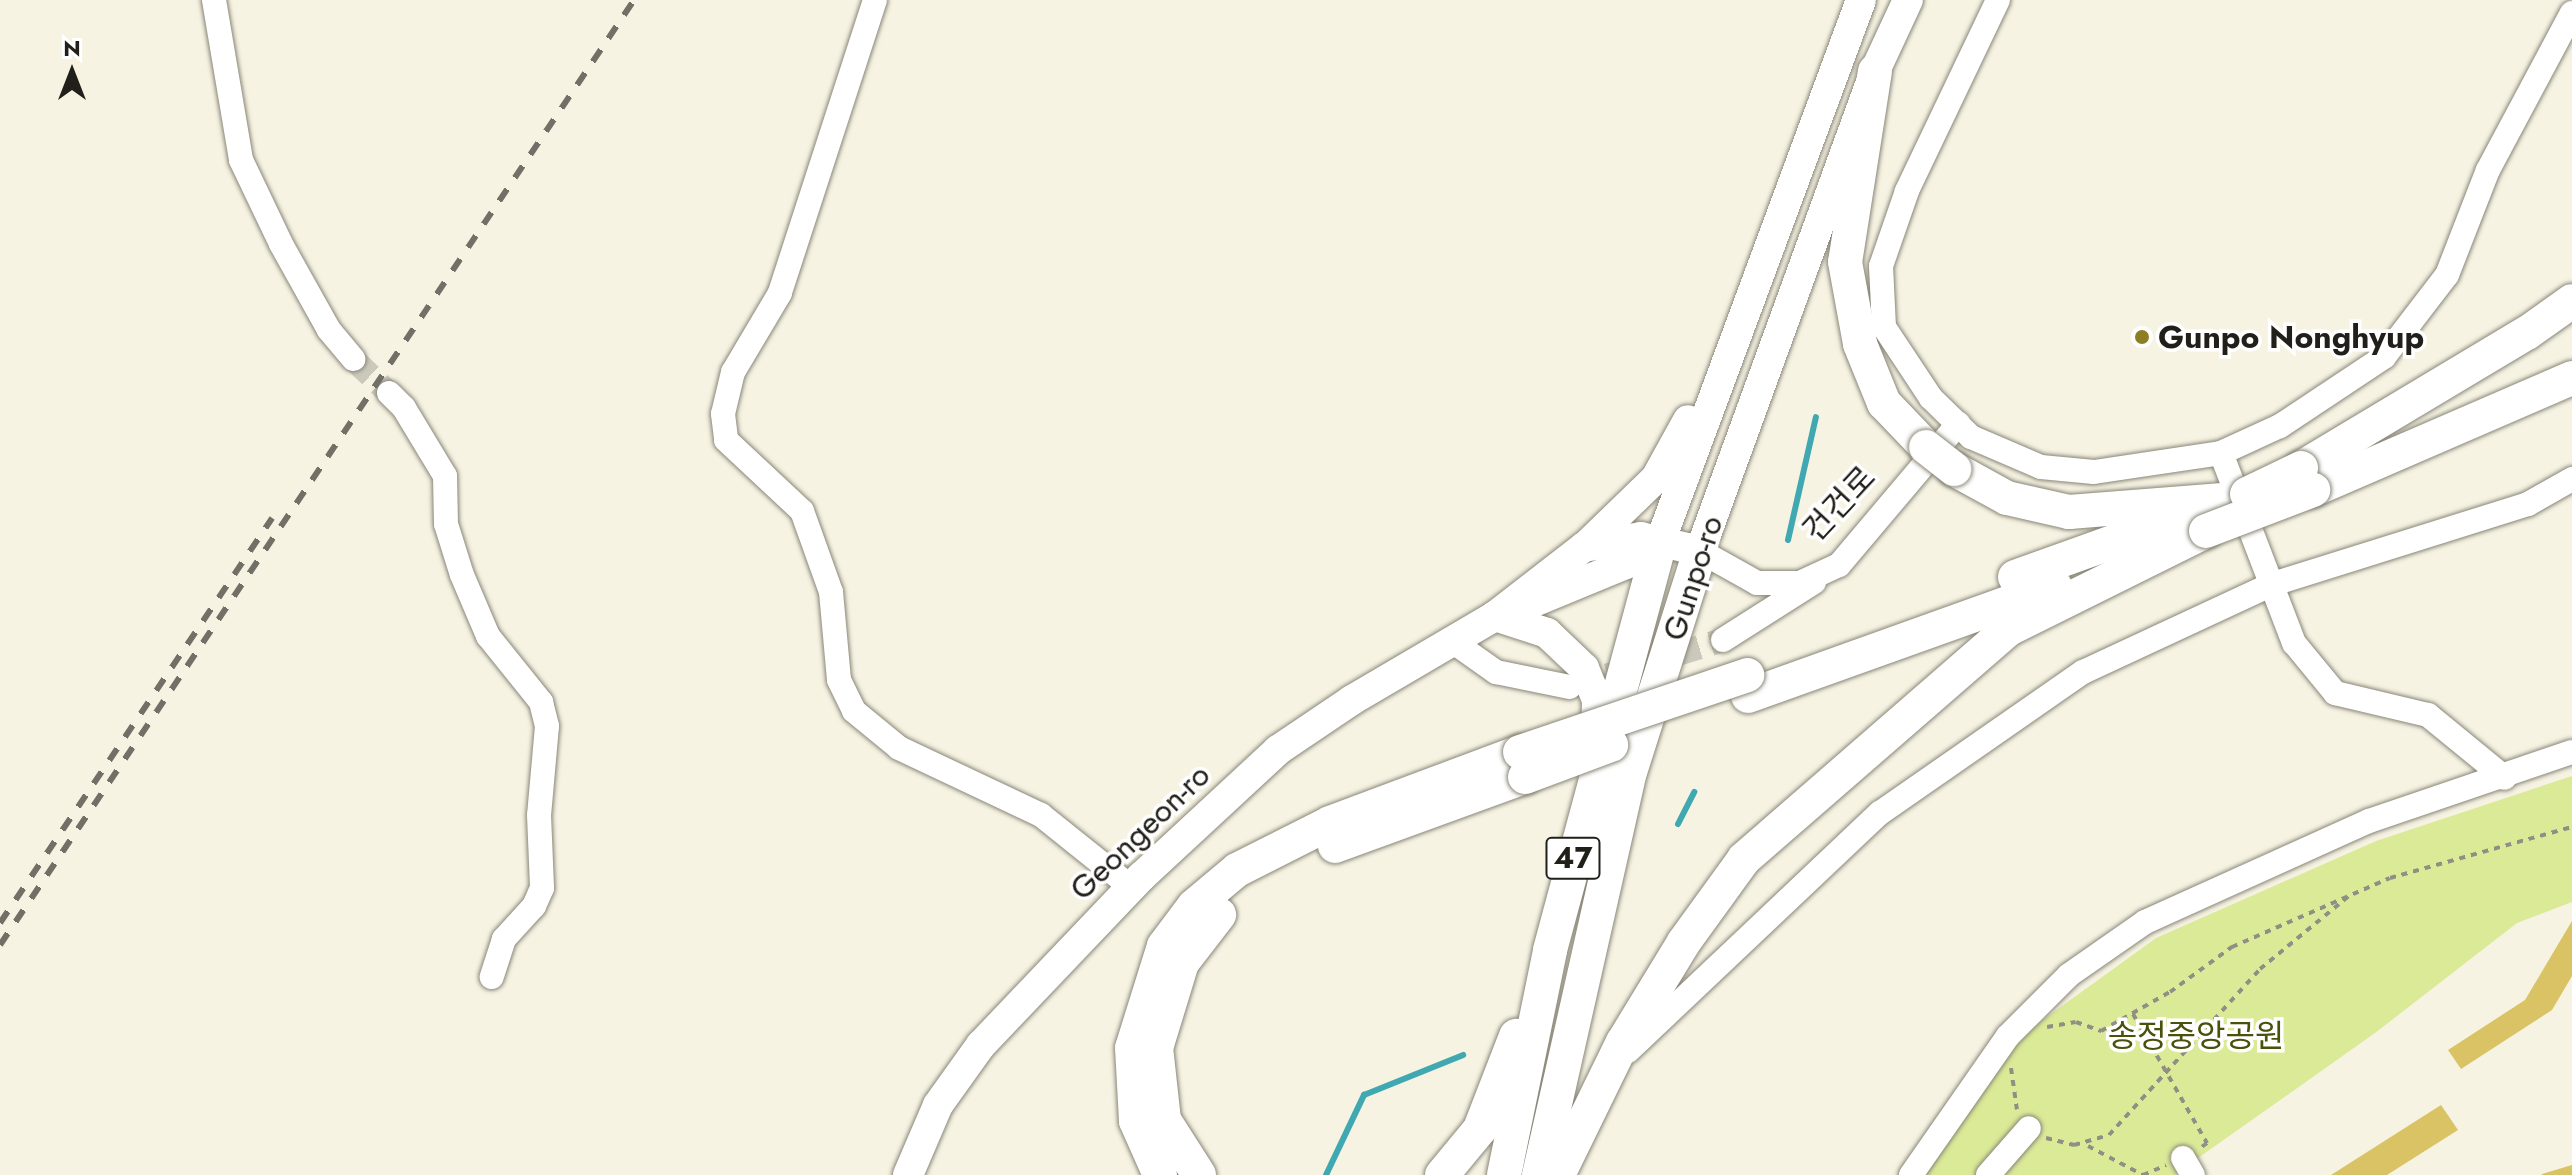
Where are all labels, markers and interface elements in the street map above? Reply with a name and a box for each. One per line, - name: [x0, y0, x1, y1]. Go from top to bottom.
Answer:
- north arrow: [32, 32, 112, 112]
- text: N: [63, 32, 81, 64]
- place label: Gunpo Nonghyup: [2158, 318, 2424, 356]
- marker: Gunpo Nonghyup: [2133, 328, 2151, 346]
- street label: 건건로: [1795, 459, 1883, 549]
- street label: Gunpo-ro: [1655, 511, 1731, 645]
- street label: Geongeon-ro: [1062, 756, 1218, 908]
- road number: 47: [1545, 832, 1601, 884]
- park label: 송정중앙공원: [2108, 1017, 2284, 1055]

